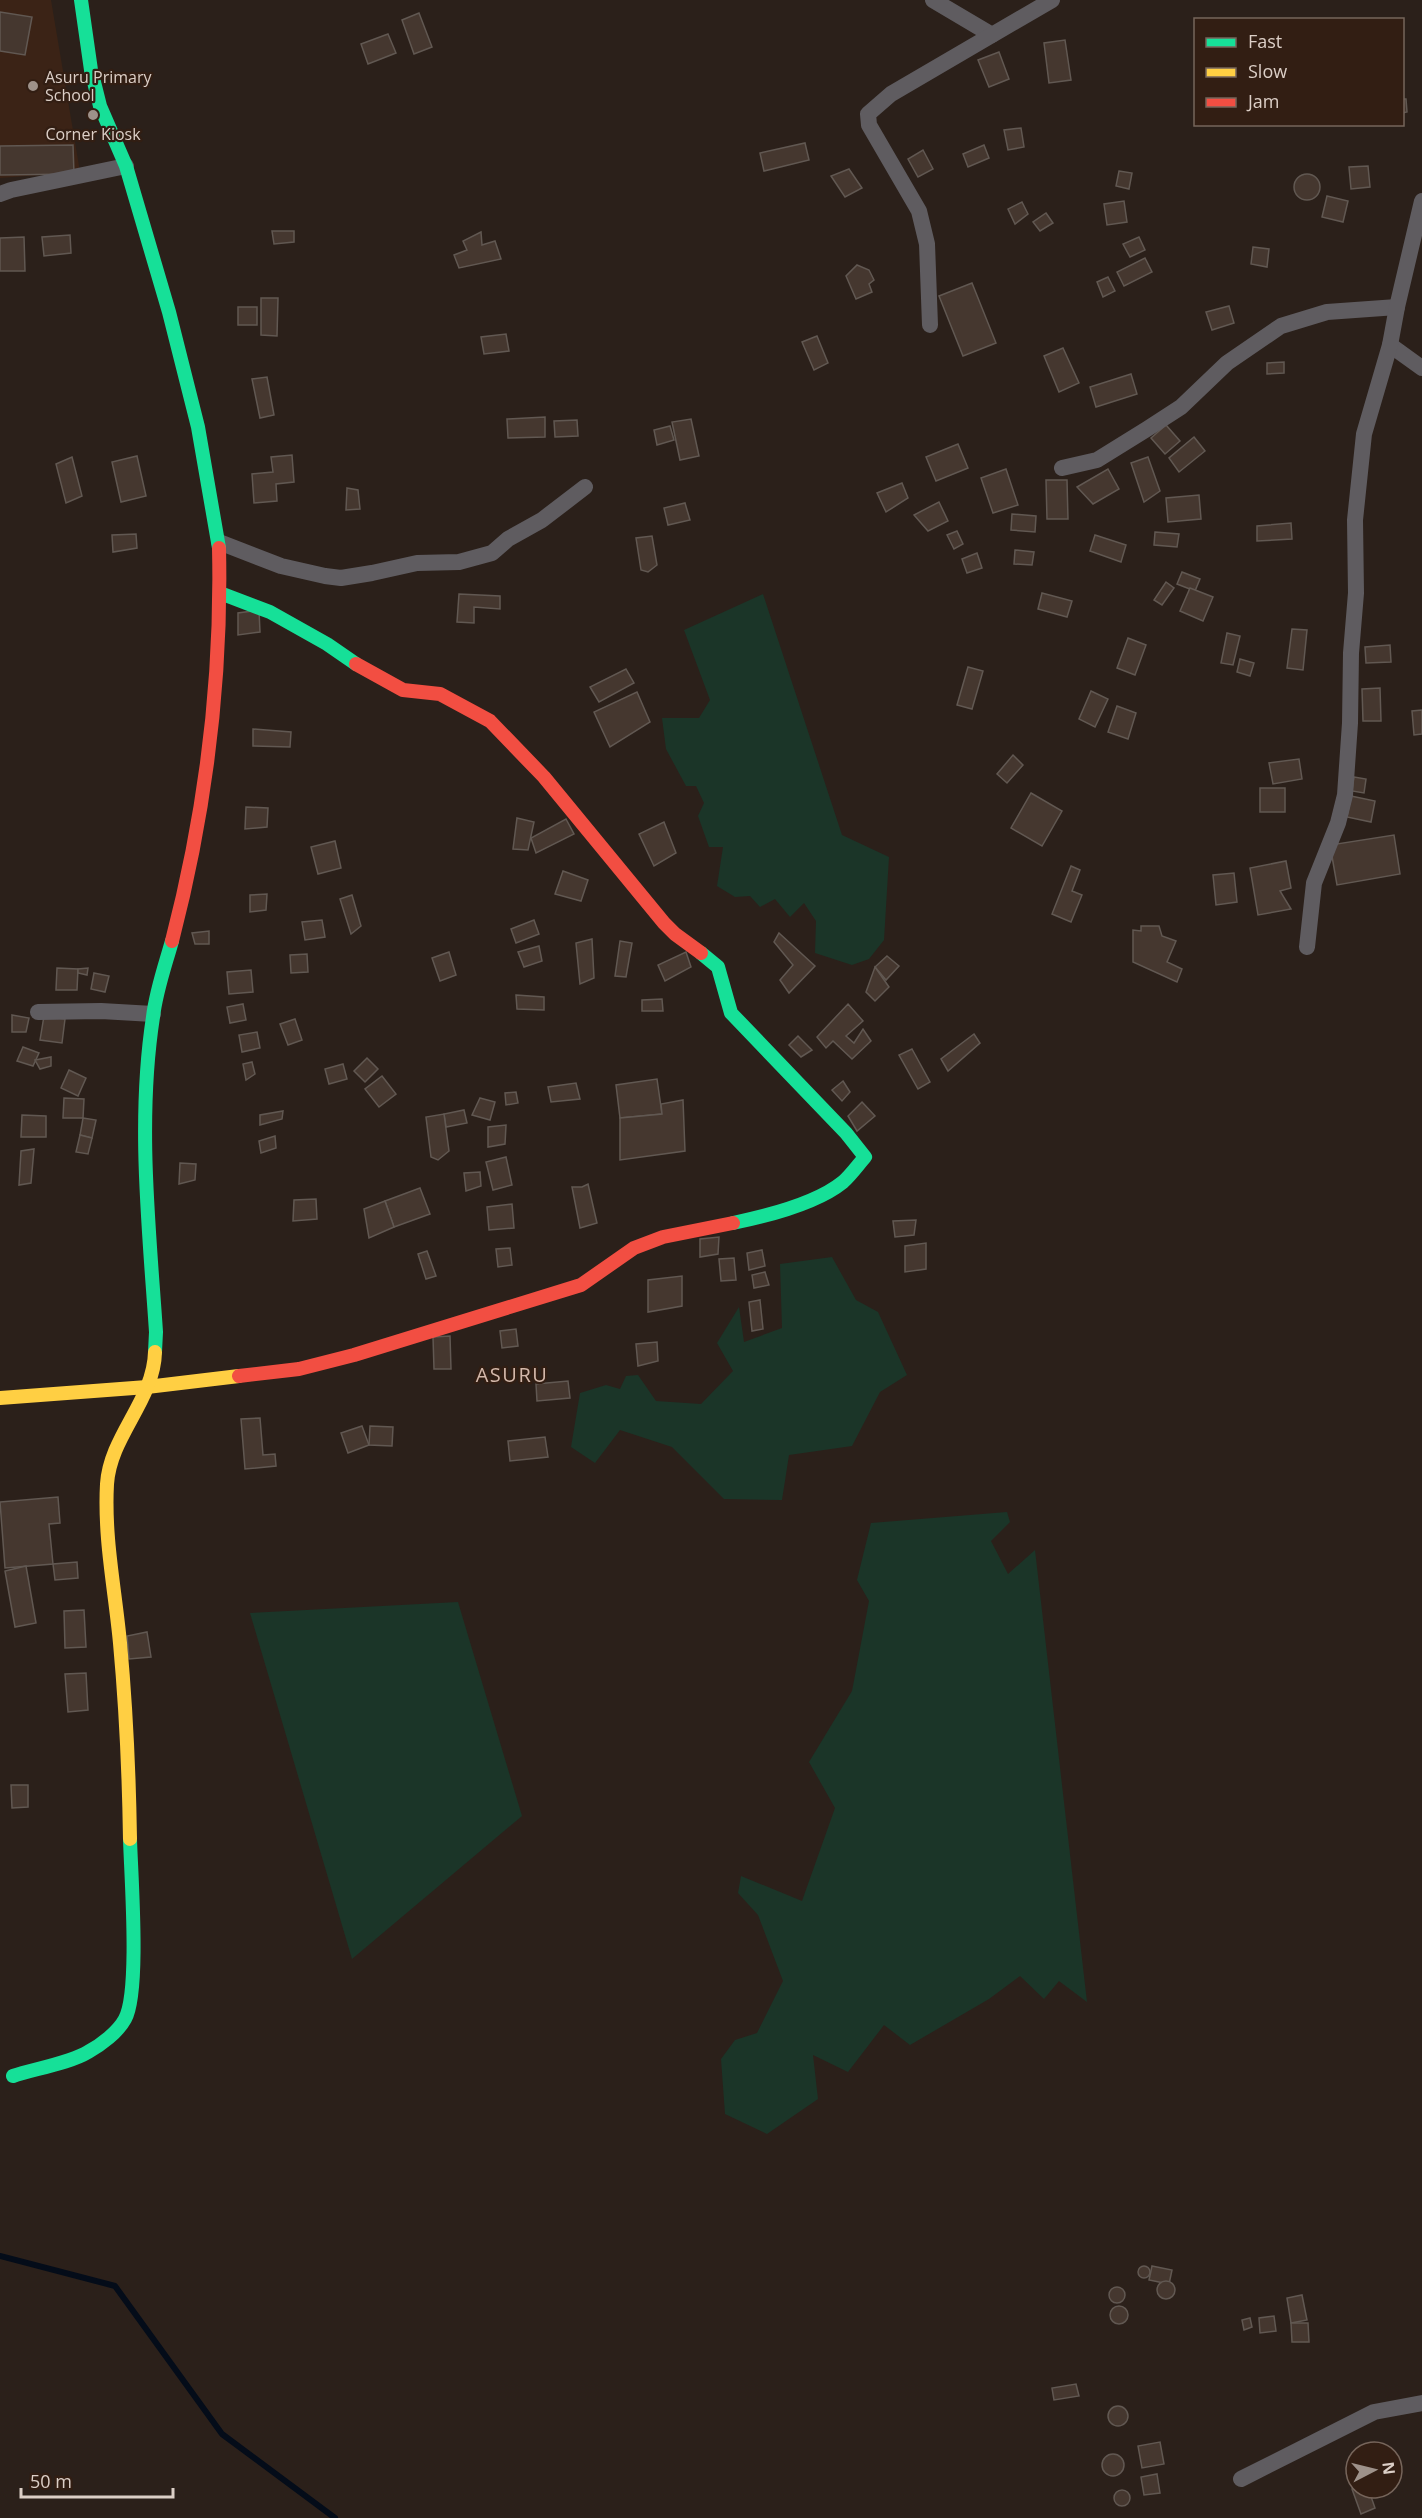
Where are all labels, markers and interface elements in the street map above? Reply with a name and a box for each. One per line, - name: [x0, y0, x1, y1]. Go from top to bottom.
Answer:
- legend: [1194, 18, 1404, 126]
- text: Fast: [1248, 29, 1282, 53]
- text: Slow: [1248, 59, 1287, 83]
- place label: Asuru Primary School: [45, 66, 153, 106]
- marker: Asuru Primary School: [26, 79, 40, 93]
- text: Jam: [1246, 89, 1280, 113]
- marker: Corner Kiosk: [86, 108, 100, 122]
- place label: Corner Kiosk: [45, 123, 141, 145]
- district label: ASURU: [476, 1361, 548, 1388]
- north arrow: [1344, 2440, 1404, 2500]
- text: N: [1377, 2460, 1401, 2476]
- scale bar: [21, 2461, 172, 2499]
- text: 50 m: [30, 2469, 72, 2493]

